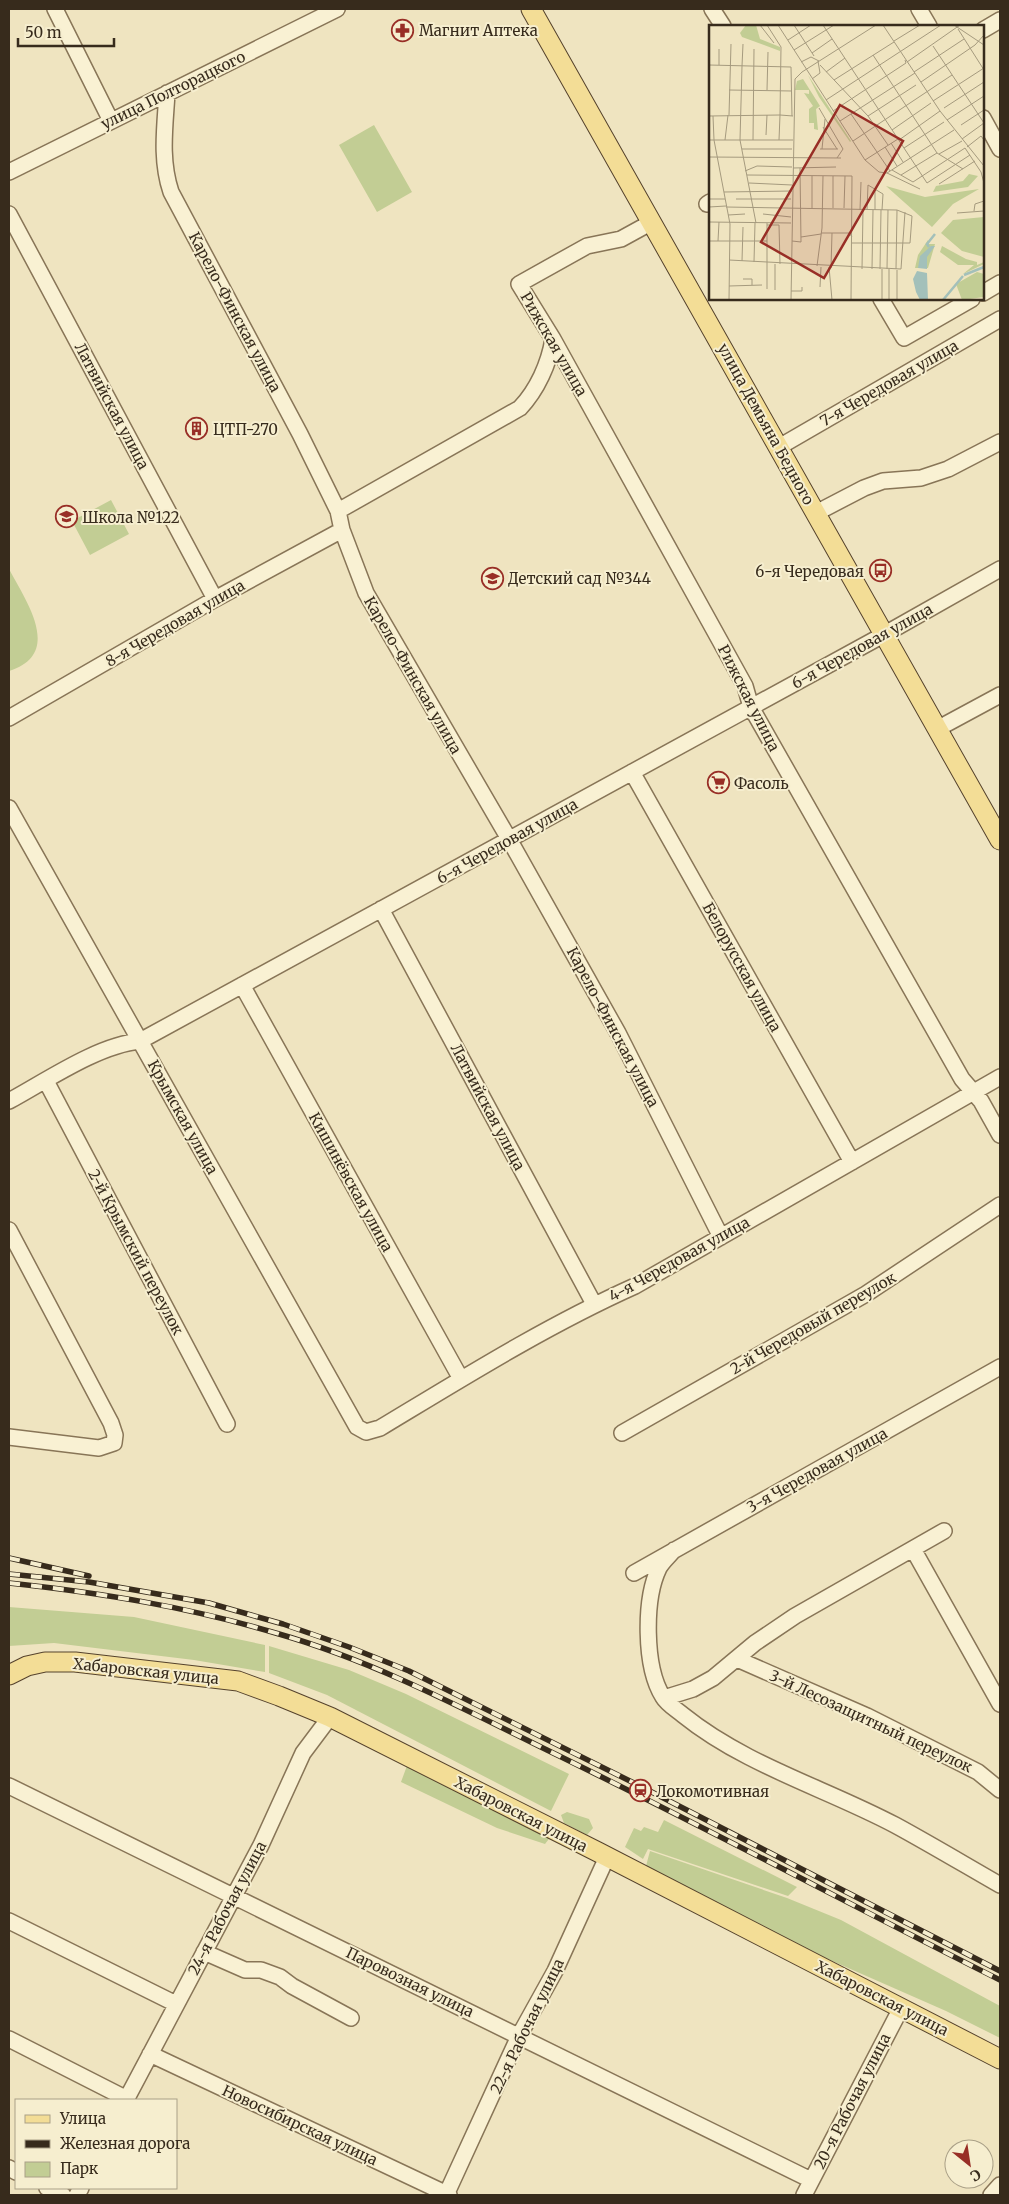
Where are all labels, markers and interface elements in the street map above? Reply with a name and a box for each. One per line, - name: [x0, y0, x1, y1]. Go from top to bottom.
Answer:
- scale bar: [18, 15, 114, 47]
- pharmacy icon: Магнит Аптека: [391, 18, 415, 42]
- place label: Магнит Аптека: [419, 21, 538, 40]
- text: 50 m: [25, 23, 62, 42]
- inset map: [709, 25, 984, 300]
- street label: улица Полторацкого: [98, 47, 248, 133]
- street label: Карело-Финская улица: [185, 229, 285, 395]
- street label: Рижская улица: [517, 289, 591, 399]
- street label: 7-я Чередовая улица: [816, 336, 962, 430]
- street label: Латвийская улица: [71, 339, 153, 473]
- street label: улица Демьяна Бедного: [714, 340, 818, 508]
- building icon: ЦТП-270: [185, 417, 209, 441]
- place label: ЦТП-270: [213, 420, 278, 439]
- school or university icon: Школа №122: [54, 505, 78, 529]
- place label: Школа №122: [82, 508, 180, 527]
- bus stop icon: 6-я Чередовая: [868, 559, 892, 583]
- place label: 6-я Чередовая: [755, 562, 864, 581]
- school or university icon: Детский сад №344: [480, 566, 504, 590]
- place label: Детский сад №344: [508, 569, 651, 588]
- street label: 8-я Чередовая улица: [102, 575, 248, 671]
- street label: Карело-Финская улица: [360, 593, 466, 757]
- street label: 6-я Чередовая улица: [788, 599, 936, 693]
- street label: Рижская улица: [714, 642, 784, 754]
- supermarket icon: Фасоль: [706, 771, 730, 795]
- place label: Фасоль: [734, 774, 789, 793]
- street label: 6-я Чередовая улица: [433, 794, 581, 888]
- street label: Белорусская улица: [699, 899, 785, 1035]
- street label: Карело-Финская улица: [563, 944, 663, 1110]
- street label: Латвийская улица: [447, 1040, 529, 1174]
- street label: Крымская улица: [144, 1056, 222, 1178]
- street label: Кишинёвская улица: [305, 1109, 397, 1255]
- street label: 2-й Крымский переулок: [84, 1166, 188, 1339]
- street label: 4-я Чередовая улица: [605, 1212, 753, 1306]
- street label: 2-й Чередовый переулок: [727, 1267, 900, 1378]
- street label: 3-я Чередовая улица: [744, 1424, 890, 1516]
- street label: Хабаровская улица: [72, 1654, 220, 1688]
- street label: 3-й Лесозащитный переулок: [767, 1666, 976, 1777]
- street label: Хабаровская улица: [451, 1772, 591, 1856]
- station icon: Локомотивная: [628, 1779, 652, 1803]
- place label: Локомотивная: [656, 1782, 769, 1801]
- street label: 24-я Рабочая улица: [184, 1838, 270, 1978]
- street label: Паровозная улица: [343, 1943, 477, 2021]
- street label: 22-я Рабочая улица: [486, 1955, 568, 2097]
- street label: Хабаровская улица: [812, 1956, 952, 2040]
- street label: 20-я Рабочая улица: [810, 2030, 894, 2172]
- street label: Новосибирская улица: [219, 2081, 381, 2169]
- legend: [15, 2099, 178, 2189]
- text: Улица: [59, 2109, 106, 2128]
- text: Железная дорога: [60, 2134, 190, 2153]
- north arrow: [944, 2139, 994, 2189]
- text: Парк: [60, 2159, 99, 2178]
- text: С: [967, 2165, 984, 2185]

